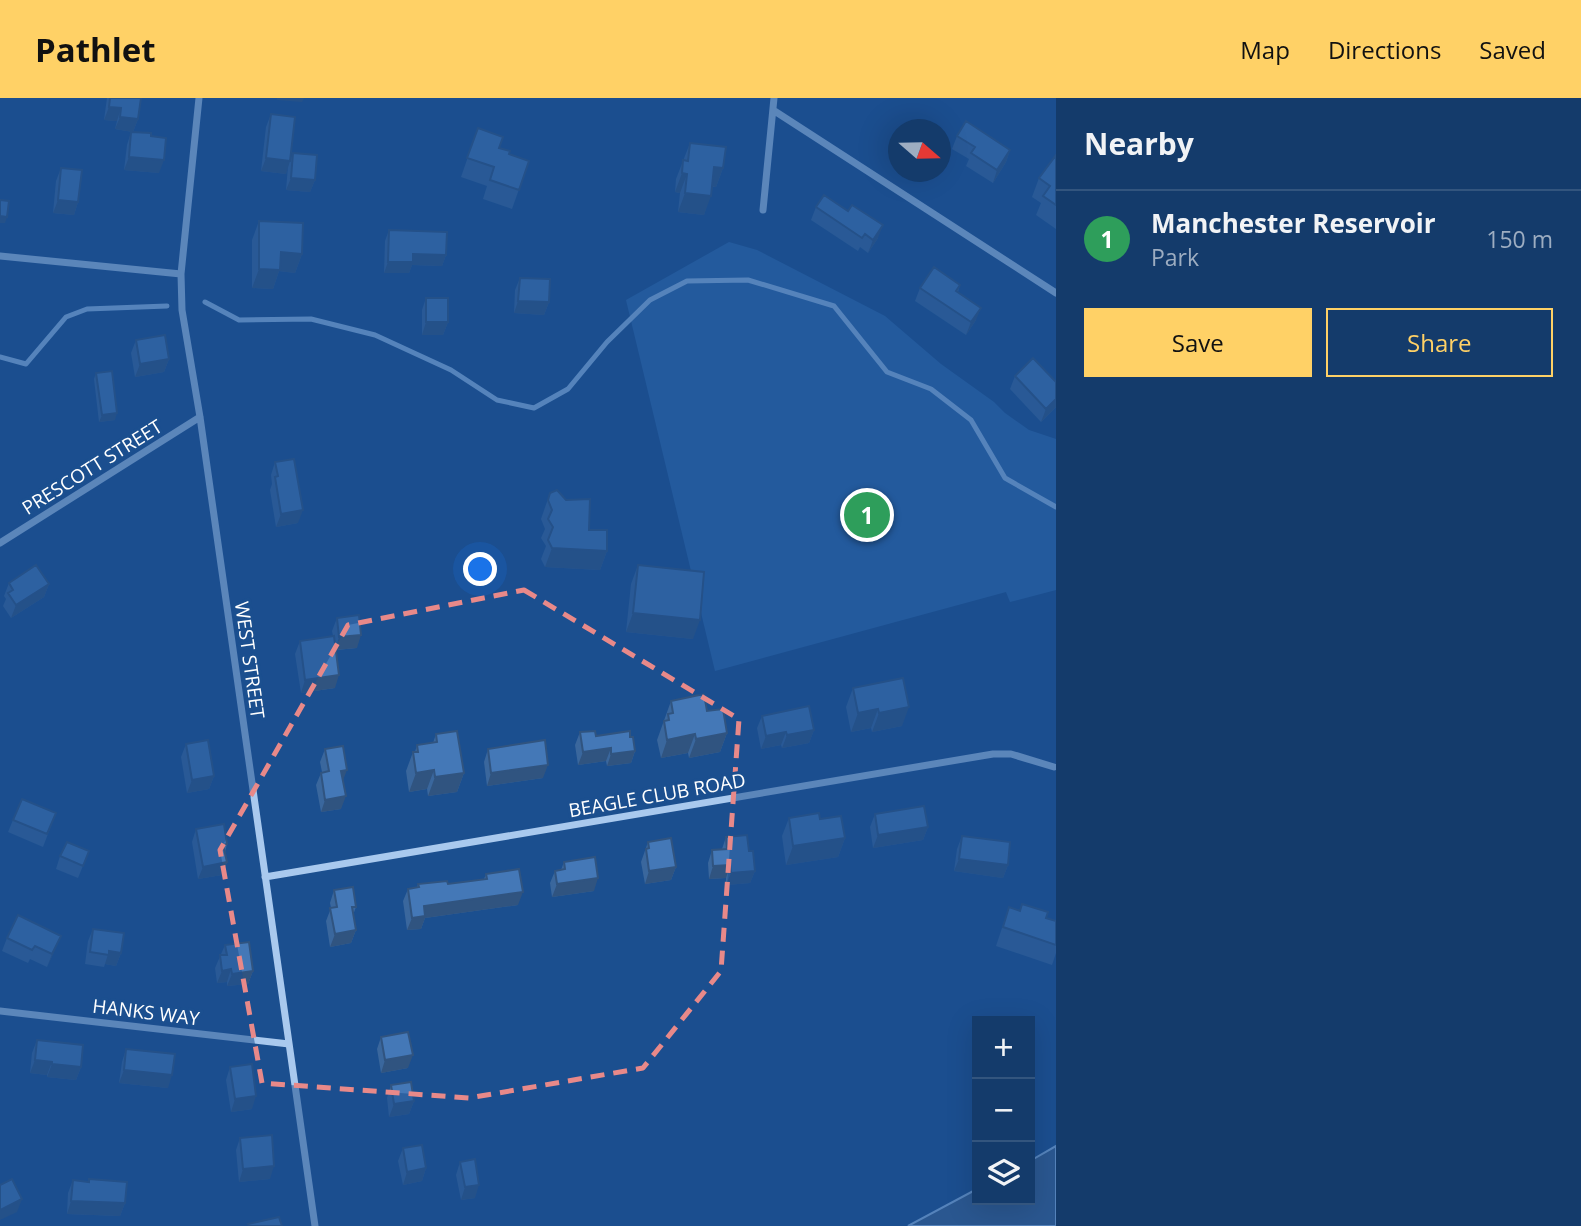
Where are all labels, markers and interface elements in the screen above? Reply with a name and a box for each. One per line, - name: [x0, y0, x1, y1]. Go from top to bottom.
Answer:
- text: Pathlet: [35, 27, 156, 72]
- text: Map: [1240, 33, 1290, 66]
- text: Directions: [1328, 33, 1441, 66]
- text: Saved: [1479, 33, 1546, 66]
- north arrow: [888, 119, 951, 182]
- text: Nearby: [1084, 123, 1194, 164]
- text: Manchester Reservoir: [1151, 205, 1436, 241]
- text: 1: [1100, 223, 1114, 255]
- text: 150 m: [1486, 223, 1553, 255]
- text: Park: [1151, 241, 1199, 273]
- button: Save: [1084, 308, 1312, 377]
- button: Share: [1326, 308, 1553, 377]
- street label: PRESCOTT STREET: [17, 413, 168, 521]
- pin: 1: [844, 489, 890, 541]
- your location: [463, 552, 497, 586]
- street label: WEST STREET: [229, 600, 271, 721]
- street label: BEAGLE CLUB ROAD: [566, 767, 748, 823]
- street label: HANKS WAY: [91, 993, 201, 1031]
- map controls: [972, 1016, 1035, 1205]
- button: +: [972, 1016, 1035, 1079]
- button: −: [972, 1079, 1035, 1142]
- button: layers: [972, 1142, 1035, 1205]

